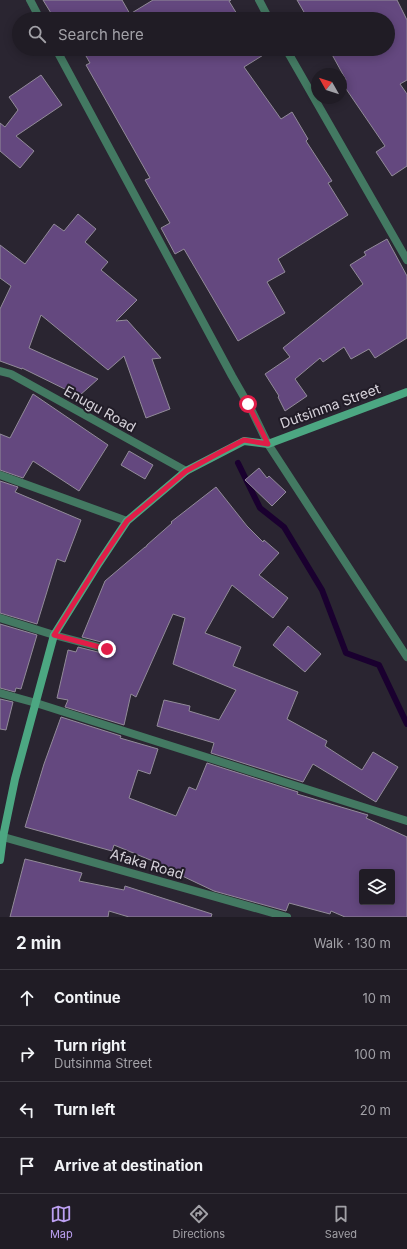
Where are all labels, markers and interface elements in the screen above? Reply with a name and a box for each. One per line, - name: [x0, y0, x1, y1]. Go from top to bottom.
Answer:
- search box: [12, 12, 395, 56]
- icon: search: [26, 23, 48, 45]
- text: Search here: [58, 25, 144, 44]
- north arrow: [311, 68, 347, 104]
- street label: Dutsinma Street: [277, 379, 383, 432]
- street label: Enugu Road: [61, 382, 139, 435]
- route start: [239, 395, 257, 413]
- route end: [98, 640, 116, 658]
- street label: Afaka Road: [108, 845, 186, 882]
- map controls: [359, 869, 395, 905]
- button: layers: [359, 869, 395, 905]
- text: 2 min: [16, 933, 61, 953]
- text: Walk · 130 m: [314, 935, 391, 951]
- icon: ahead: [16, 987, 38, 1009]
- text: Continue: [54, 988, 121, 1007]
- text: 10 m: [362, 990, 391, 1006]
- text: Turn right: [54, 1036, 126, 1055]
- icon: right: [16, 1043, 38, 1065]
- text: 100 m: [354, 1046, 391, 1062]
- text: Dutsinma Street: [54, 1055, 152, 1071]
- icon: left: [16, 1099, 38, 1121]
- text: Turn left: [54, 1100, 115, 1119]
- text: 20 m: [360, 1102, 391, 1118]
- icon: arrive: [16, 1155, 38, 1177]
- text: Arrive at destination: [54, 1156, 203, 1175]
- tab: Map: [50, 1203, 73, 1241]
- tab: Directions: [173, 1203, 225, 1241]
- tab: Saved: [325, 1203, 357, 1241]

